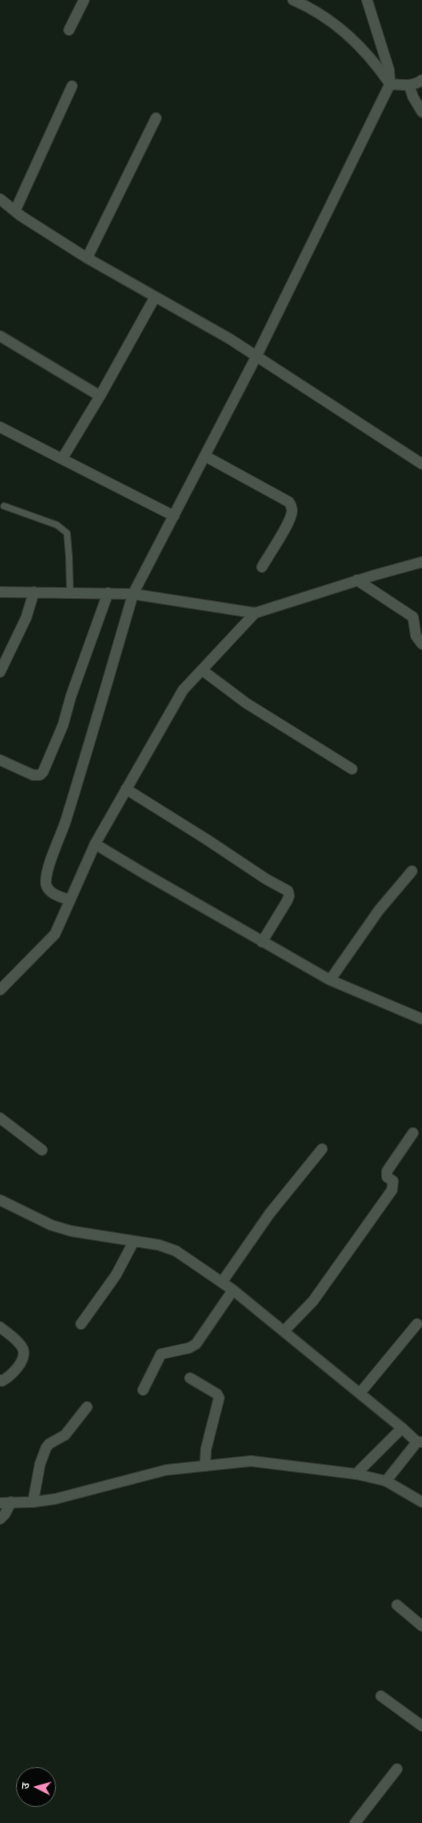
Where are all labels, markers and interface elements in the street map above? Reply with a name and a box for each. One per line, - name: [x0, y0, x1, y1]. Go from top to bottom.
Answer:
- north arrow: [16, 1767, 56, 1807]
- text: उ: [17, 1782, 32, 1790]

